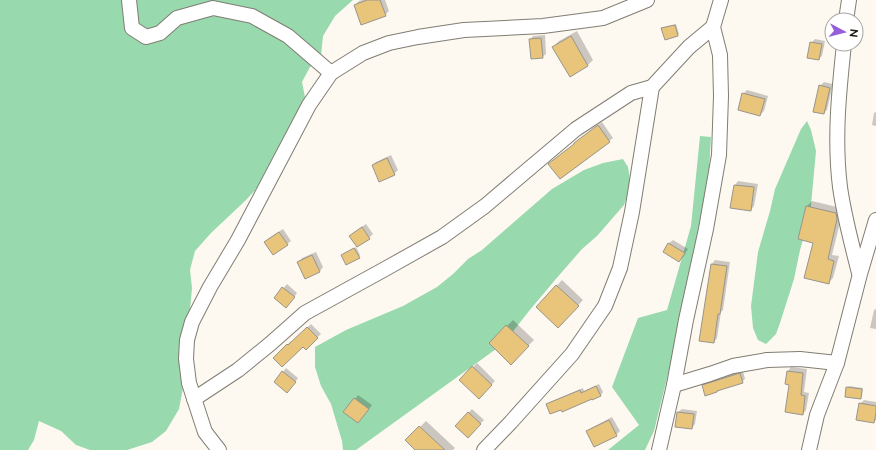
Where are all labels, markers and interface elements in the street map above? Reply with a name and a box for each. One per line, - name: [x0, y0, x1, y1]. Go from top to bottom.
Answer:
- north arrow: [824, 12, 864, 52]
- text: N: [846, 28, 860, 38]

